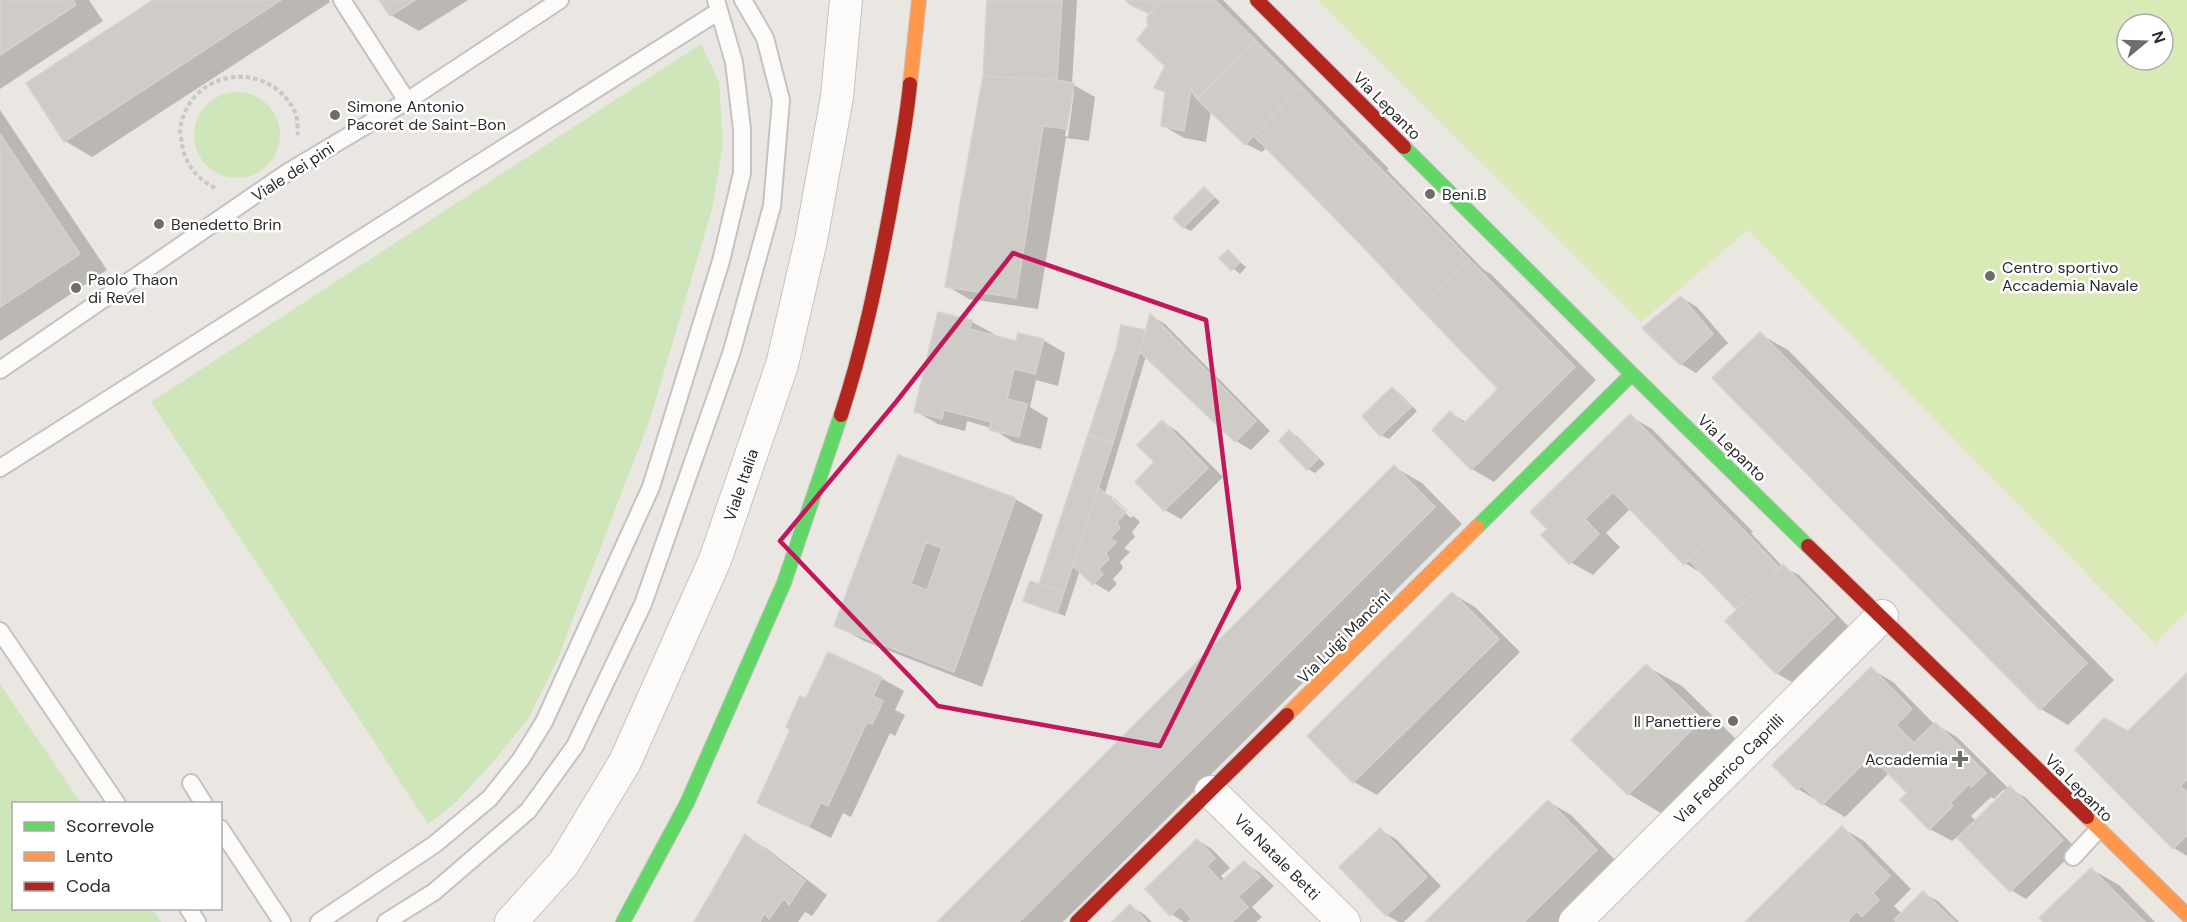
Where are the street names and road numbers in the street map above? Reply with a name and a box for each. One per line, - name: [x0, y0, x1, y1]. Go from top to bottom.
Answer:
- street label: Via Lepanto: [1348, 67, 1426, 145]
- street label: Viale dei pini: [248, 138, 338, 206]
- street label: Via Lepanto: [1693, 410, 1771, 486]
- street label: Viale Italia: [719, 446, 763, 524]
- street label: Via Luigi Mancini: [1293, 586, 1395, 688]
- street label: Via Federico Caprilli: [1669, 709, 1789, 829]
- street label: Via Lepanto: [2040, 749, 2118, 827]
- street label: Via Natale Betti: [1229, 809, 1325, 905]

